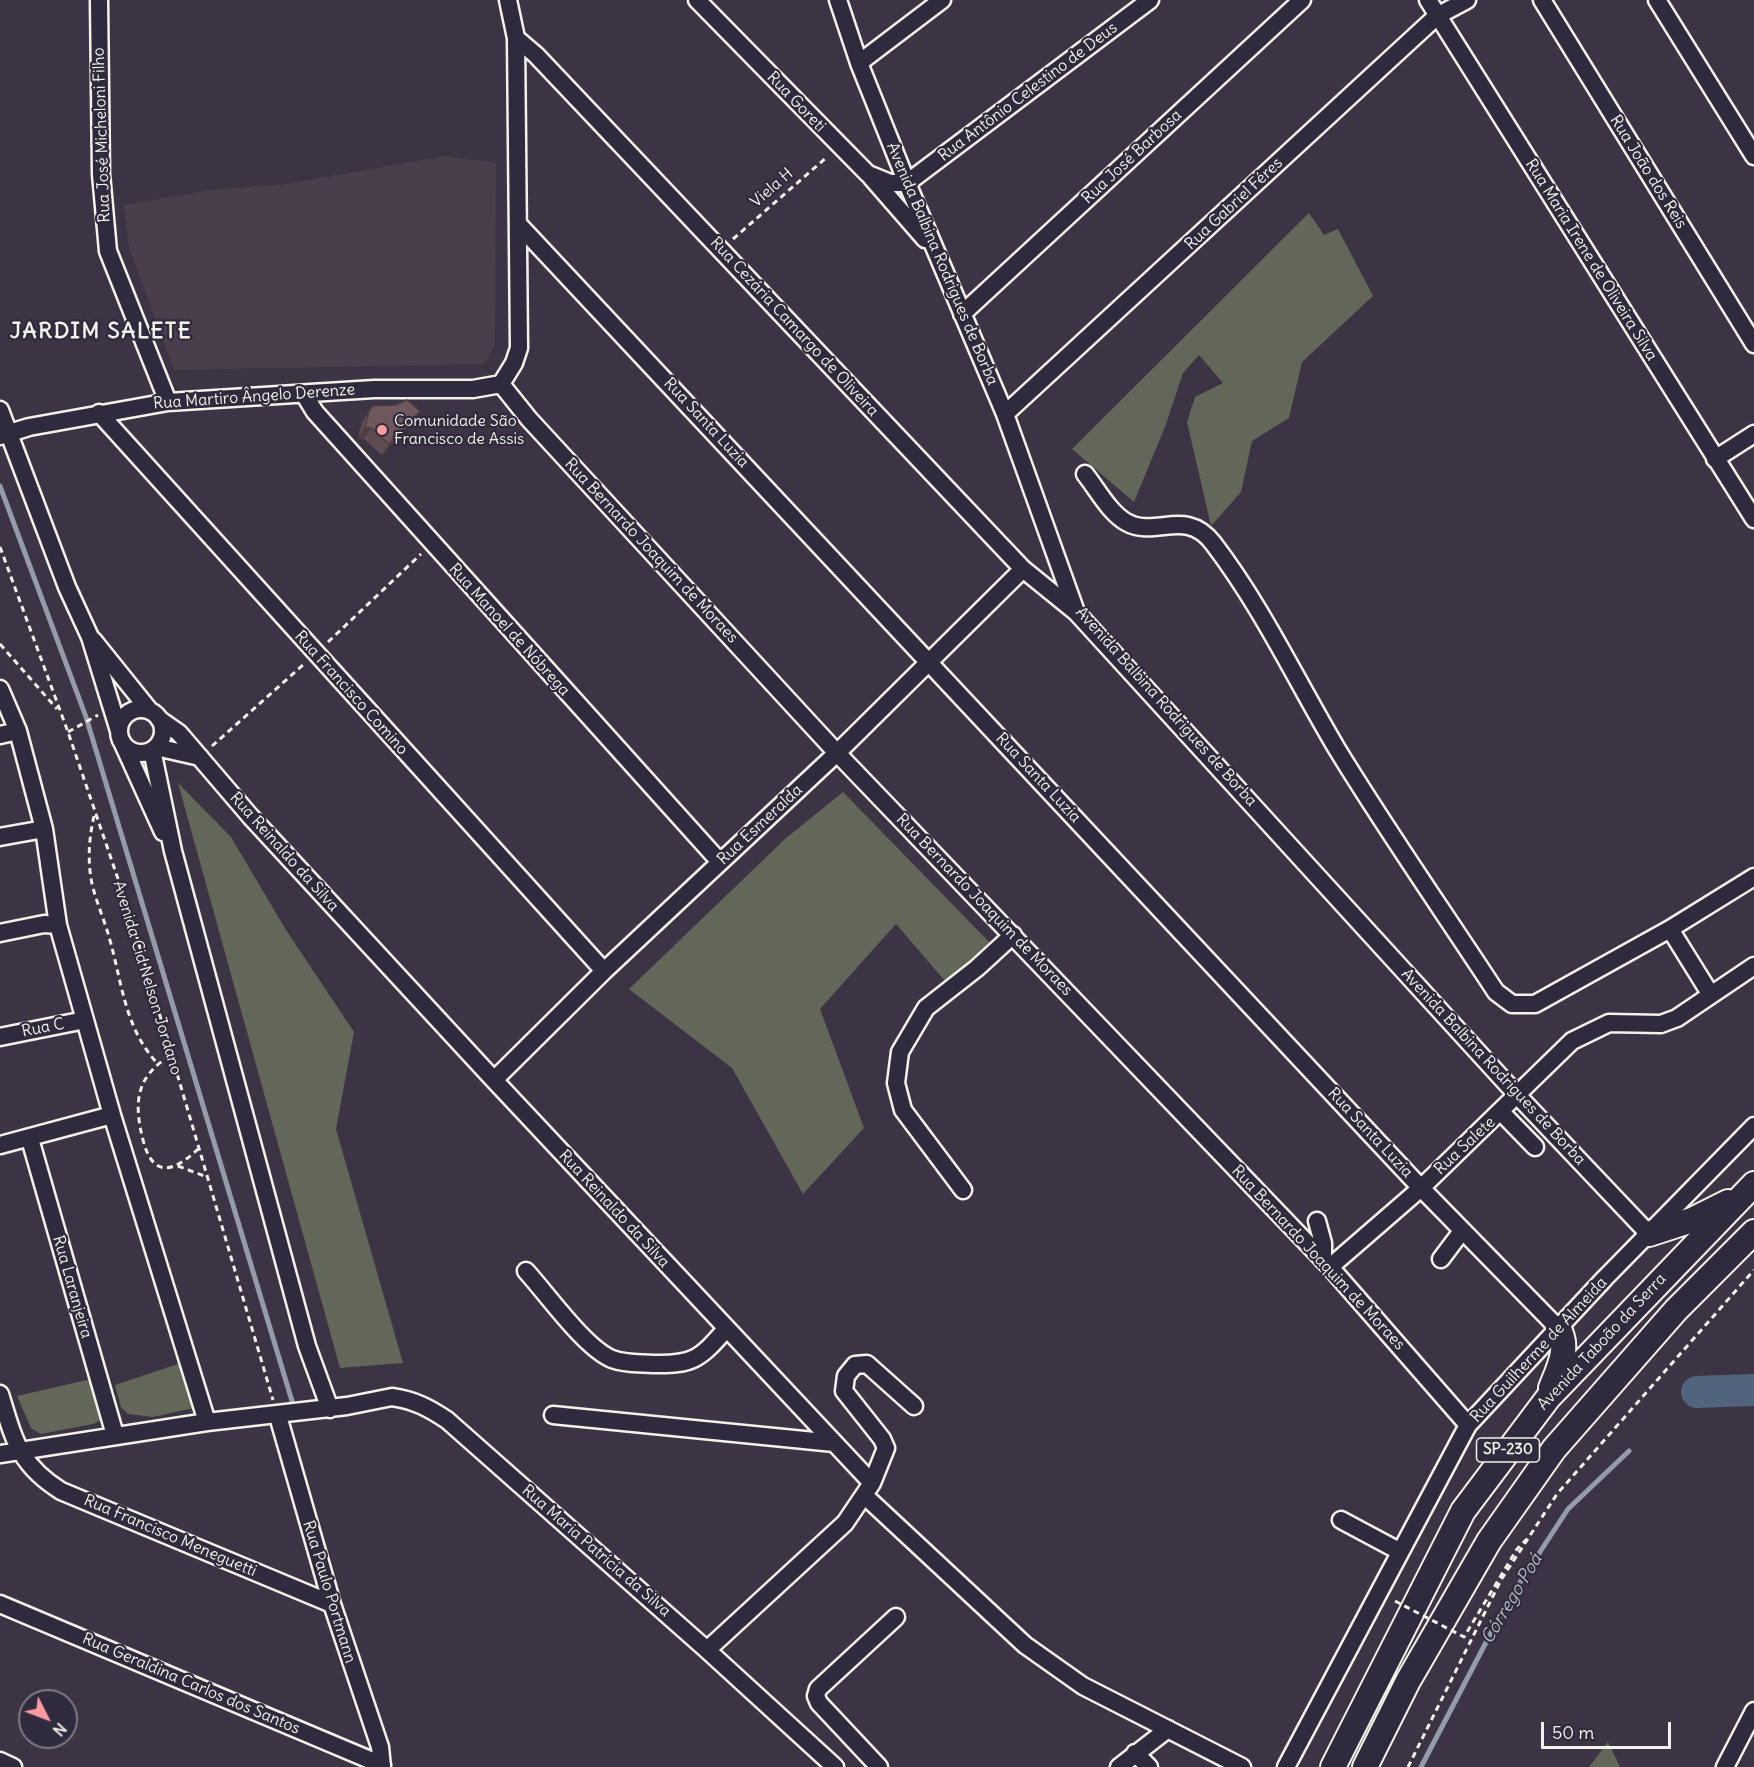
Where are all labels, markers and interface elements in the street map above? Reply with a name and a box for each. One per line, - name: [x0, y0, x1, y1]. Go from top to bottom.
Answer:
- street label: Rua Antônio Celestino de Deus: [935, 18, 1121, 166]
- street label: Rua José Micheloni Filho: [89, 47, 115, 223]
- street label: Rua Goreti: [763, 68, 829, 136]
- street label: Rua José Barbosa: [1078, 106, 1186, 208]
- street label: Rua João dos Reis: [1605, 112, 1691, 232]
- street label: Avenida Balbina Rodrigues de Borba: [882, 140, 1002, 388]
- street label: Rua Gabriel Féres: [1181, 154, 1287, 254]
- street label: Rua Maria Irene de Oliveira Silva: [1521, 156, 1661, 364]
- street label: Viela H: [747, 164, 797, 212]
- street label: Rua Cezária Camargo de Oliveira: [706, 233, 882, 421]
- district label: JARDIM SALETE: [10, 319, 192, 345]
- street label: Rua Santa Luzia: [659, 374, 753, 472]
- street label: Rua Martiro Ângelo Derenze: [152, 380, 356, 414]
- place label: Comunidade São Francisco de Assis: [394, 411, 524, 449]
- marker: Comunidade São Francisco de Assis: [375, 423, 389, 437]
- street label: Rua Bernardo Joaquim de Moraes: [560, 455, 742, 647]
- street label: Rua Manoel de Nóbrega: [444, 560, 574, 700]
- street label: Avenida Balbina Rodrigues de Borba: [1071, 603, 1261, 811]
- street label: Rua Francisco Comino: [290, 627, 412, 759]
- street label: Rua Santa Luzia: [991, 729, 1085, 827]
- street label: Rua Esmeralda: [713, 781, 807, 869]
- street label: Rua Reinaldo da Silva: [225, 788, 343, 916]
- street label: Rua Bernardo Joaquim de Moraes: [892, 810, 1076, 1000]
- street label: Avenida Cid Nelson Jordano: [108, 879, 186, 1077]
- street label: Avenida Balbina Rodrigues de Borba: [1397, 965, 1589, 1169]
- street label: Rua C: [20, 1014, 66, 1042]
- street label: Rua Santa Luzia: [1323, 1084, 1417, 1182]
- street label: Rua Salete: [1431, 1113, 1499, 1179]
- street label: Rua Reinaldo da Silva: [555, 1146, 673, 1272]
- street label: Rua Bernardo Joaquim de Moraes: [1227, 1162, 1409, 1354]
- street label: Rua Laranjeira: [48, 1233, 96, 1341]
- street label: Avenida Taboão da Serra: [1534, 1270, 1670, 1414]
- street label: Rua Guilherme de Almeida: [1467, 1273, 1611, 1427]
- road number: SP-230: [1476, 1438, 1540, 1462]
- street label: Rua Maria Patrícia da Silva: [518, 1481, 674, 1621]
- street label: Rua Francisco Meneguetti: [81, 1491, 259, 1581]
- street label: Rua Paulo Portmann: [298, 1518, 360, 1666]
- water label: Córrego Poá: [1477, 1550, 1547, 1648]
- street label: Rua Geraldina Carlos dos Santos: [79, 1629, 303, 1739]
- north arrow: [18, 1689, 78, 1749]
- scale bar: [1544, 1710, 1674, 1748]
- text: N: [49, 1719, 71, 1741]
- text: 50 m: [1552, 1721, 1594, 1744]

